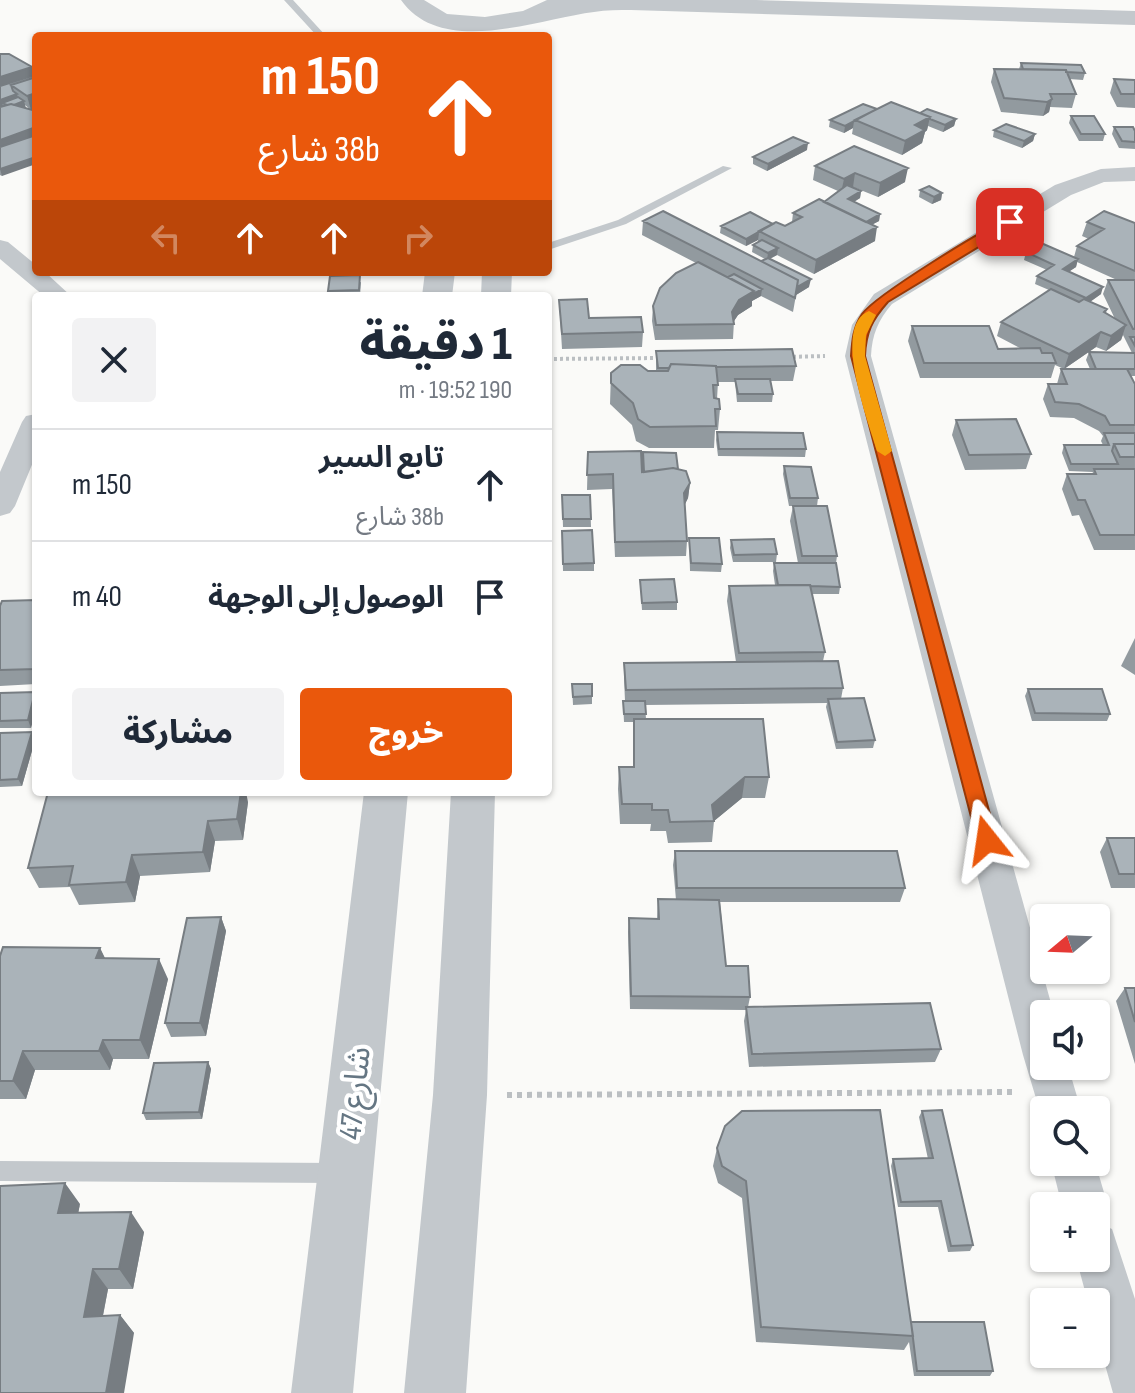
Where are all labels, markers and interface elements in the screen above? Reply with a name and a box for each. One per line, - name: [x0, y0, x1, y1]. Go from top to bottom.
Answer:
- text: 150 m: [261, 44, 380, 111]
- icon: ahead: [408, 64, 512, 168]
- text: 38b شارع: [258, 129, 380, 172]
- pin: [976, 188, 1044, 256]
- icon: arrive: [988, 200, 1032, 244]
- icon: left: [144, 216, 188, 260]
- icon: ahead: [228, 216, 272, 260]
- icon: ahead: [312, 216, 356, 260]
- icon: right: [396, 216, 440, 260]
- text: 1 دقيقة: [360, 316, 512, 373]
- button: close: [72, 318, 156, 402]
- text: 190 m · 19:52: [399, 375, 512, 406]
- text: تابع السير: [319, 440, 444, 476]
- icon: ahead: [468, 463, 512, 507]
- text: 150 m: [72, 467, 132, 503]
- text: 38b شارع: [356, 502, 444, 533]
- icon: arrive: [468, 575, 512, 619]
- text: 40 m: [72, 579, 122, 615]
- text: الوصول إلى الوجهة: [208, 580, 444, 616]
- button: مشاركة: [72, 688, 284, 780]
- button: خروج: [300, 688, 512, 780]
- position arrow: [945, 798, 1029, 882]
- north arrow: [1030, 904, 1110, 984]
- map controls: [1030, 904, 1110, 1368]
- button: sound: [1030, 1000, 1110, 1080]
- street label: شارع 47: [331, 1045, 383, 1142]
- button: search: [1030, 1096, 1110, 1176]
- button: +: [1030, 1192, 1110, 1272]
- button: −: [1030, 1288, 1110, 1368]

